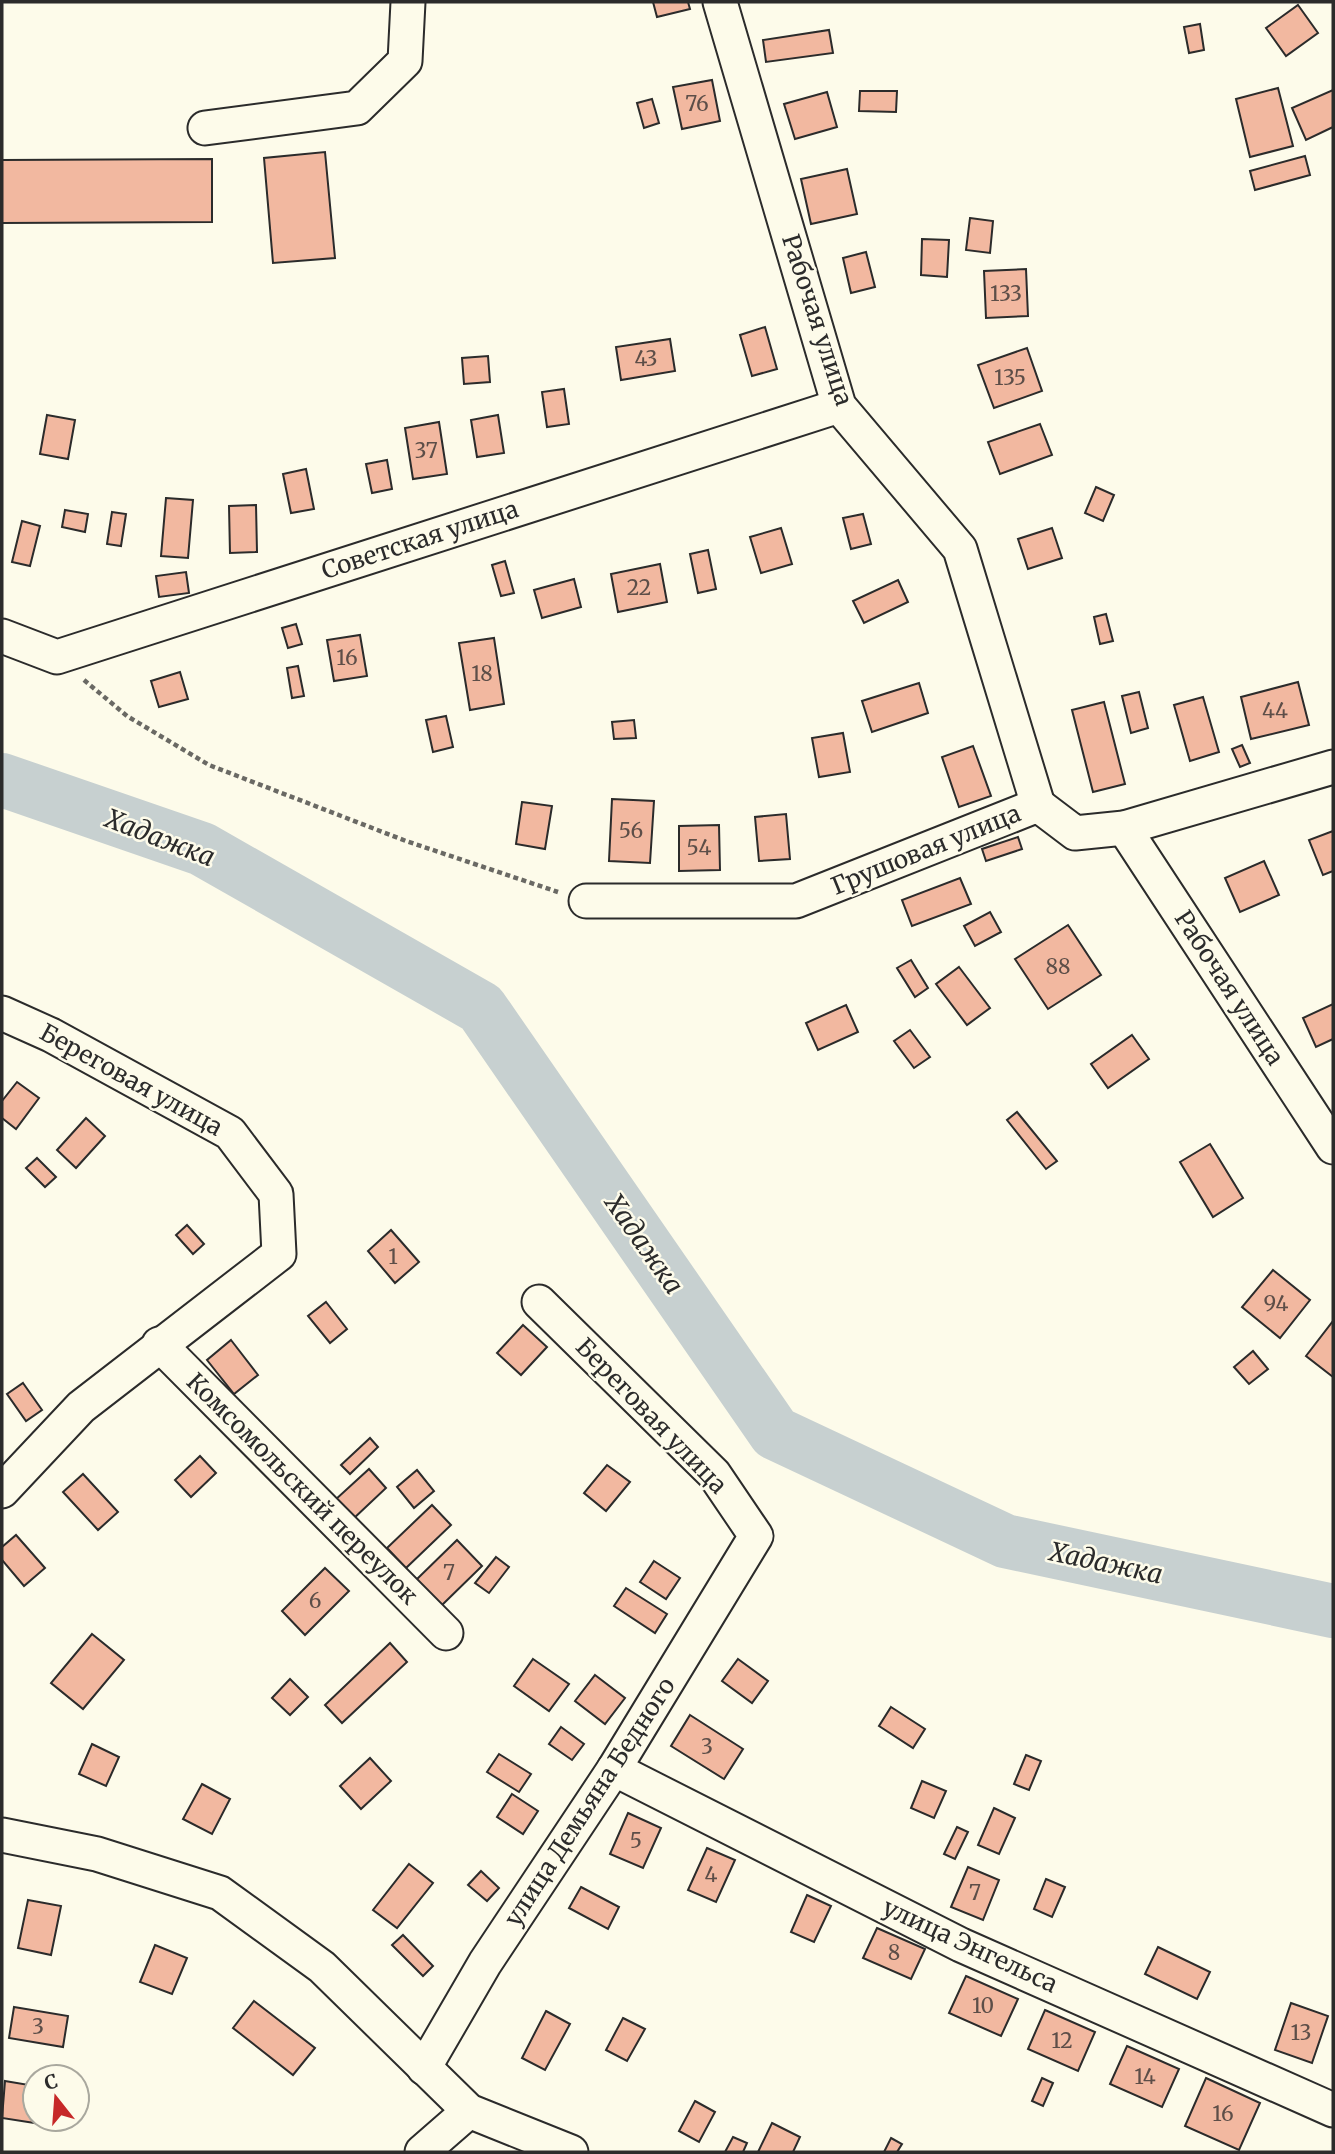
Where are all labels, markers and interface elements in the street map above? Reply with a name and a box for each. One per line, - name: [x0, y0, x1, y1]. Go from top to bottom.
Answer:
- house number: 76: [685, 90, 709, 117]
- street label: Рабочая улица: [775, 230, 860, 410]
- house number: 133: [990, 280, 1022, 307]
- house number: 43: [634, 345, 658, 372]
- house number: 135: [994, 364, 1026, 391]
- house number: 37: [414, 437, 438, 464]
- street label: Советская улица: [318, 493, 522, 586]
- house number: 22: [627, 574, 651, 601]
- house number: 16: [336, 644, 358, 671]
- house number: 18: [471, 660, 493, 687]
- house number: 44: [1262, 697, 1288, 724]
- street label: Грушовая улица: [827, 797, 1025, 902]
- water label: Хадажка: [100, 801, 220, 873]
- house number: 56: [619, 817, 643, 844]
- house number: 54: [687, 834, 711, 861]
- street label: Рабочая улица: [1168, 905, 1291, 1071]
- house number: 88: [1046, 953, 1070, 980]
- street label: Береговая улица: [34, 1016, 228, 1143]
- water label: Хадажка: [597, 1186, 691, 1300]
- house number: 1: [388, 1243, 398, 1270]
- house number: 94: [1263, 1290, 1289, 1317]
- street label: Береговая улица: [569, 1331, 734, 1500]
- street label: Комсомольский переулок: [180, 1366, 425, 1611]
- water label: Хадажка: [1046, 1534, 1166, 1591]
- house number: 7: [443, 1559, 455, 1586]
- house number: 6: [309, 1587, 321, 1614]
- street label: улица Демьяна Бедного: [497, 1671, 682, 1932]
- house number: 3: [701, 1733, 713, 1760]
- house number: 5: [630, 1827, 642, 1854]
- house number: 4: [705, 1861, 718, 1888]
- house number: 7: [969, 1879, 981, 1906]
- street label: улица Энгельса: [878, 1891, 1063, 2000]
- house number: 8: [888, 1939, 900, 1966]
- house number: 10: [972, 1992, 994, 2019]
- house number: 3: [32, 2013, 44, 2040]
- house number: 13: [1291, 2019, 1311, 2046]
- house number: 12: [1051, 2027, 1073, 2054]
- north arrow: [21, 2063, 91, 2133]
- house number: 14: [1134, 2063, 1156, 2090]
- text: С: [41, 2068, 61, 2095]
- house number: 16: [1212, 2100, 1234, 2127]

